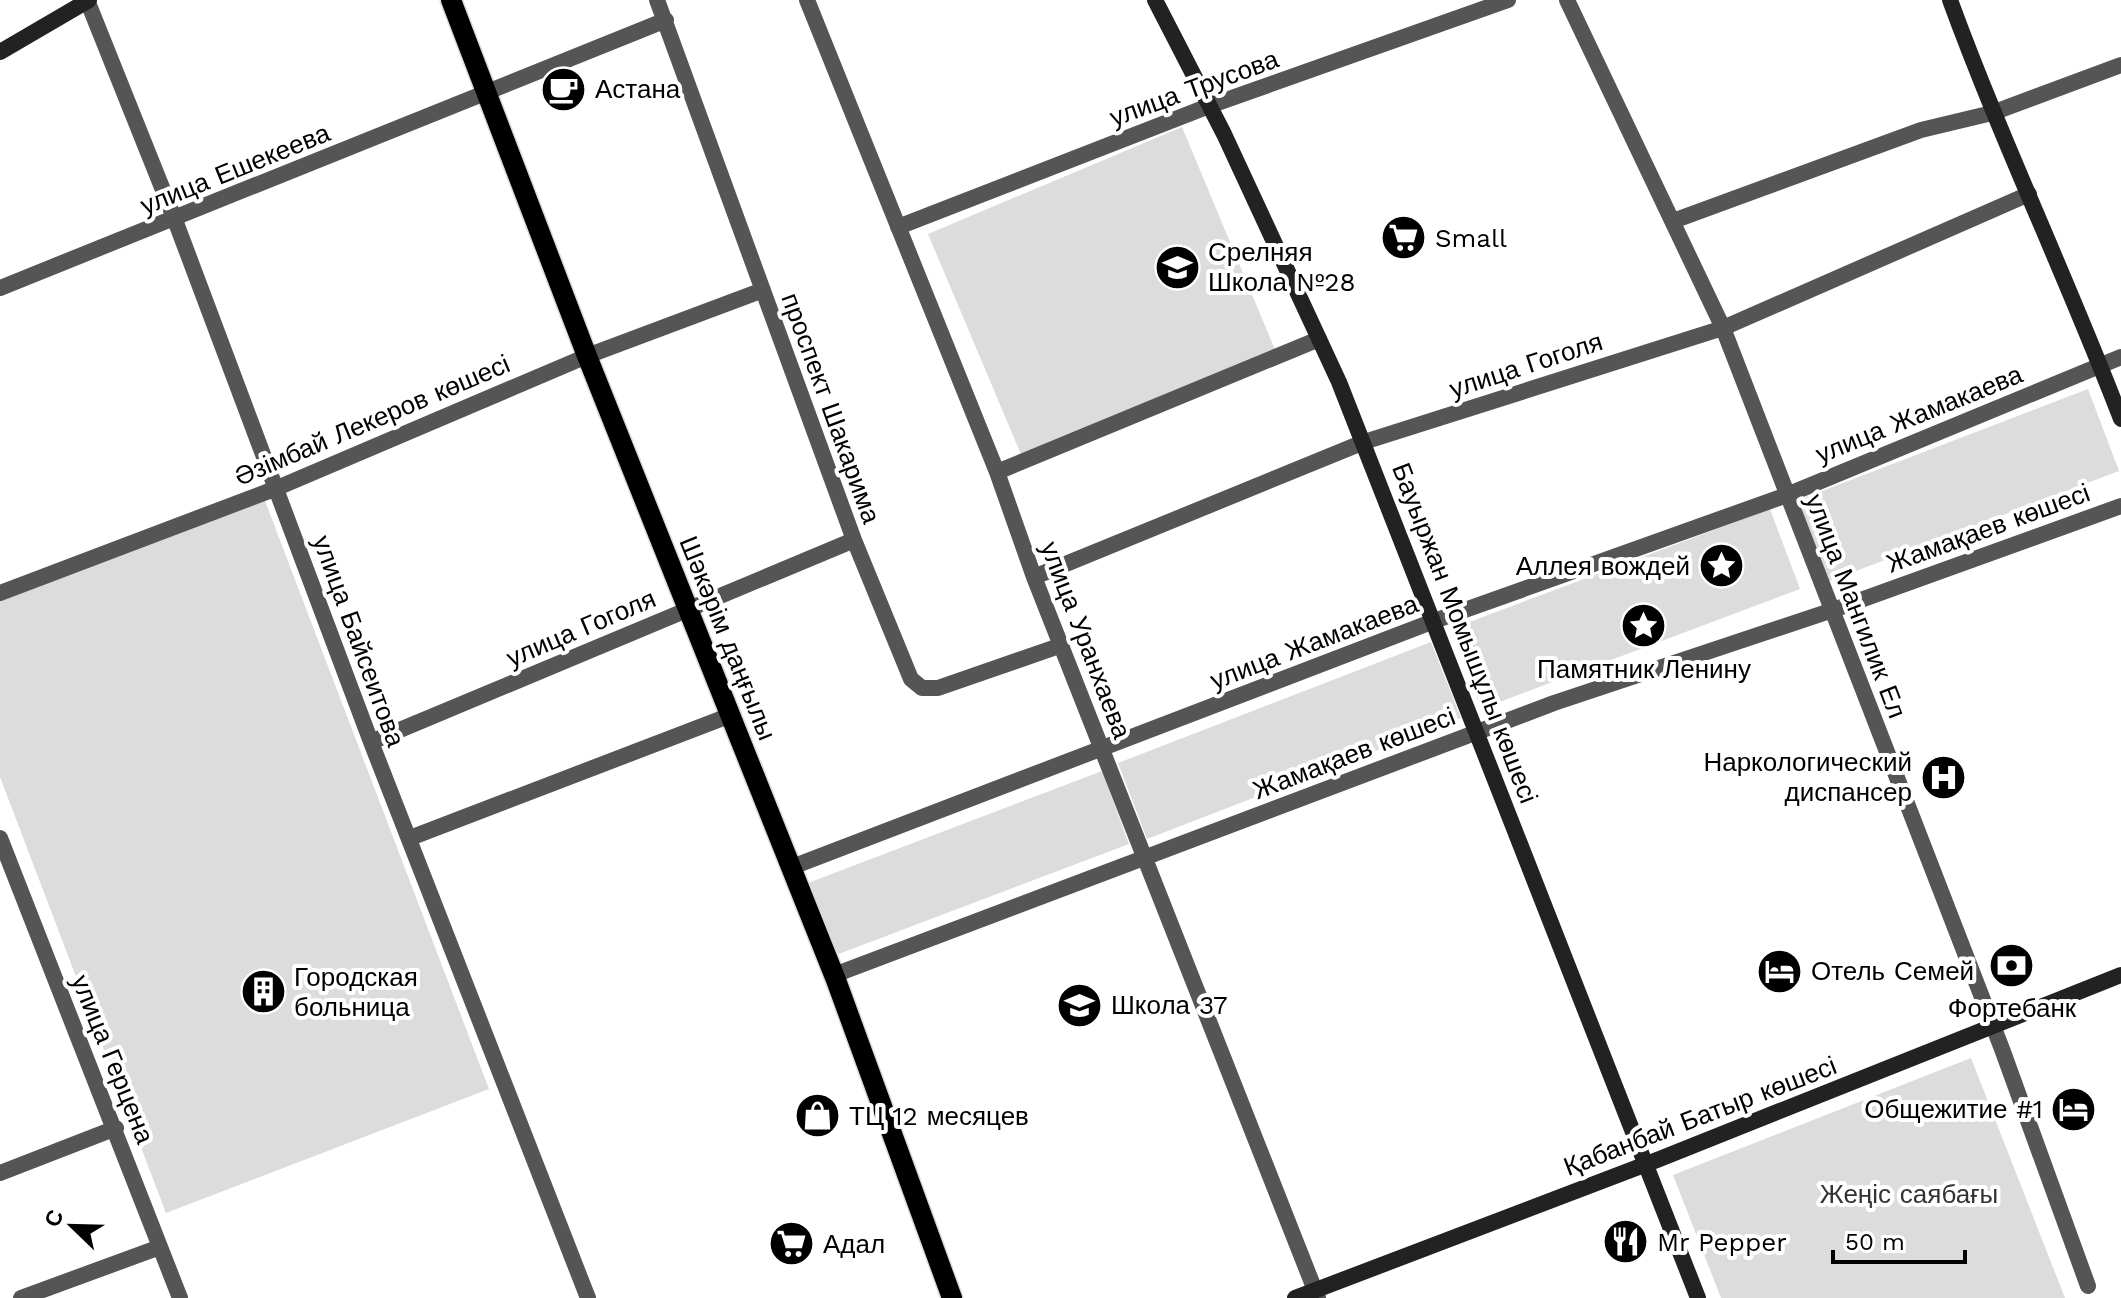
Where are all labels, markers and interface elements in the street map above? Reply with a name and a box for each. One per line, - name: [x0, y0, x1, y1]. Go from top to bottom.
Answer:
- street label: улица Трусова: [1106, 43, 1283, 132]
- cafe icon: Астана: [540, 65, 588, 113]
- place label: Астана: [595, 74, 681, 104]
- street label: улица Ешекеева: [136, 117, 335, 221]
- supermarket icon: Small: [1380, 214, 1428, 262]
- place label: Small: [1435, 223, 1507, 253]
- place label: Срелняя Школа №28: [1208, 237, 1356, 297]
- school or university icon: Срелняя Школа №28: [1153, 243, 1201, 291]
- street label: проспект Шакарима: [775, 289, 887, 528]
- street label: улица Гоголя: [1446, 326, 1606, 404]
- street label: Әзімбай Лекеров көшесі: [230, 348, 514, 492]
- street label: улица Жамакаева: [1811, 359, 2027, 469]
- street label: Бауыржан Момышұлы көшесі: [1386, 459, 1544, 807]
- street label: Жамақаев көшесі: [1882, 477, 2094, 579]
- street label: улица Мангилик Ел: [1799, 490, 1913, 722]
- street label: улица Байсеитова: [307, 531, 411, 751]
- street label: Шәкәрім даңғылы: [673, 532, 783, 744]
- street label: улица Уранхаева: [1035, 537, 1138, 743]
- place icon: Аллея вождей: [1697, 542, 1745, 590]
- place label: Аллея вождей: [1516, 551, 1690, 581]
- street label: улица Гоголя: [502, 583, 660, 673]
- street label: улица Жамакаева: [1206, 588, 1423, 695]
- place icon: Памятник Ленину: [1620, 602, 1668, 650]
- place label: Памятник Ленину: [1537, 654, 1751, 684]
- street label: Жамақаев көшесі: [1249, 701, 1459, 805]
- place label: Наркологический диспансер: [1703, 747, 1912, 807]
- hospital icon: Наркологический диспансер: [1919, 753, 1967, 801]
- bank icon: Фортебанк: [1988, 941, 2036, 989]
- hotel icon: Отель Семей: [1756, 947, 1804, 995]
- place label: Отель Семей: [1811, 956, 1974, 986]
- place label: Городская больница: [294, 962, 418, 1022]
- building icon: Городская больница: [239, 968, 287, 1016]
- street label: улица Герцена: [65, 970, 161, 1148]
- school or university icon: Школа 37: [1056, 981, 1104, 1029]
- place label: Школа 37: [1111, 990, 1228, 1020]
- place label: Фортебанк: [1948, 993, 2077, 1023]
- street label: Қабанбай Батыр көшесі: [1559, 1050, 1841, 1182]
- hotel icon: Общежитие #1: [2050, 1085, 2098, 1133]
- shop icon: ТЦ 12 месяцев: [794, 1092, 842, 1140]
- place label: Общежитие #1: [1864, 1094, 2043, 1124]
- place label: ТЦ 12 месяцев: [849, 1101, 1029, 1131]
- park label: Жеңіс саябағы: [1820, 1179, 1998, 1209]
- north arrow: [32, 1186, 112, 1266]
- text: С: [39, 1206, 69, 1231]
- scale bar: [1833, 1214, 1965, 1264]
- restaurant icon: Mr Pepper: [1602, 1218, 1650, 1266]
- supermarket icon: Адал: [768, 1220, 816, 1268]
- place label: Mr Pepper: [1657, 1227, 1787, 1257]
- text: 50 m: [1845, 1228, 1905, 1256]
- place label: Адал: [823, 1229, 885, 1259]

